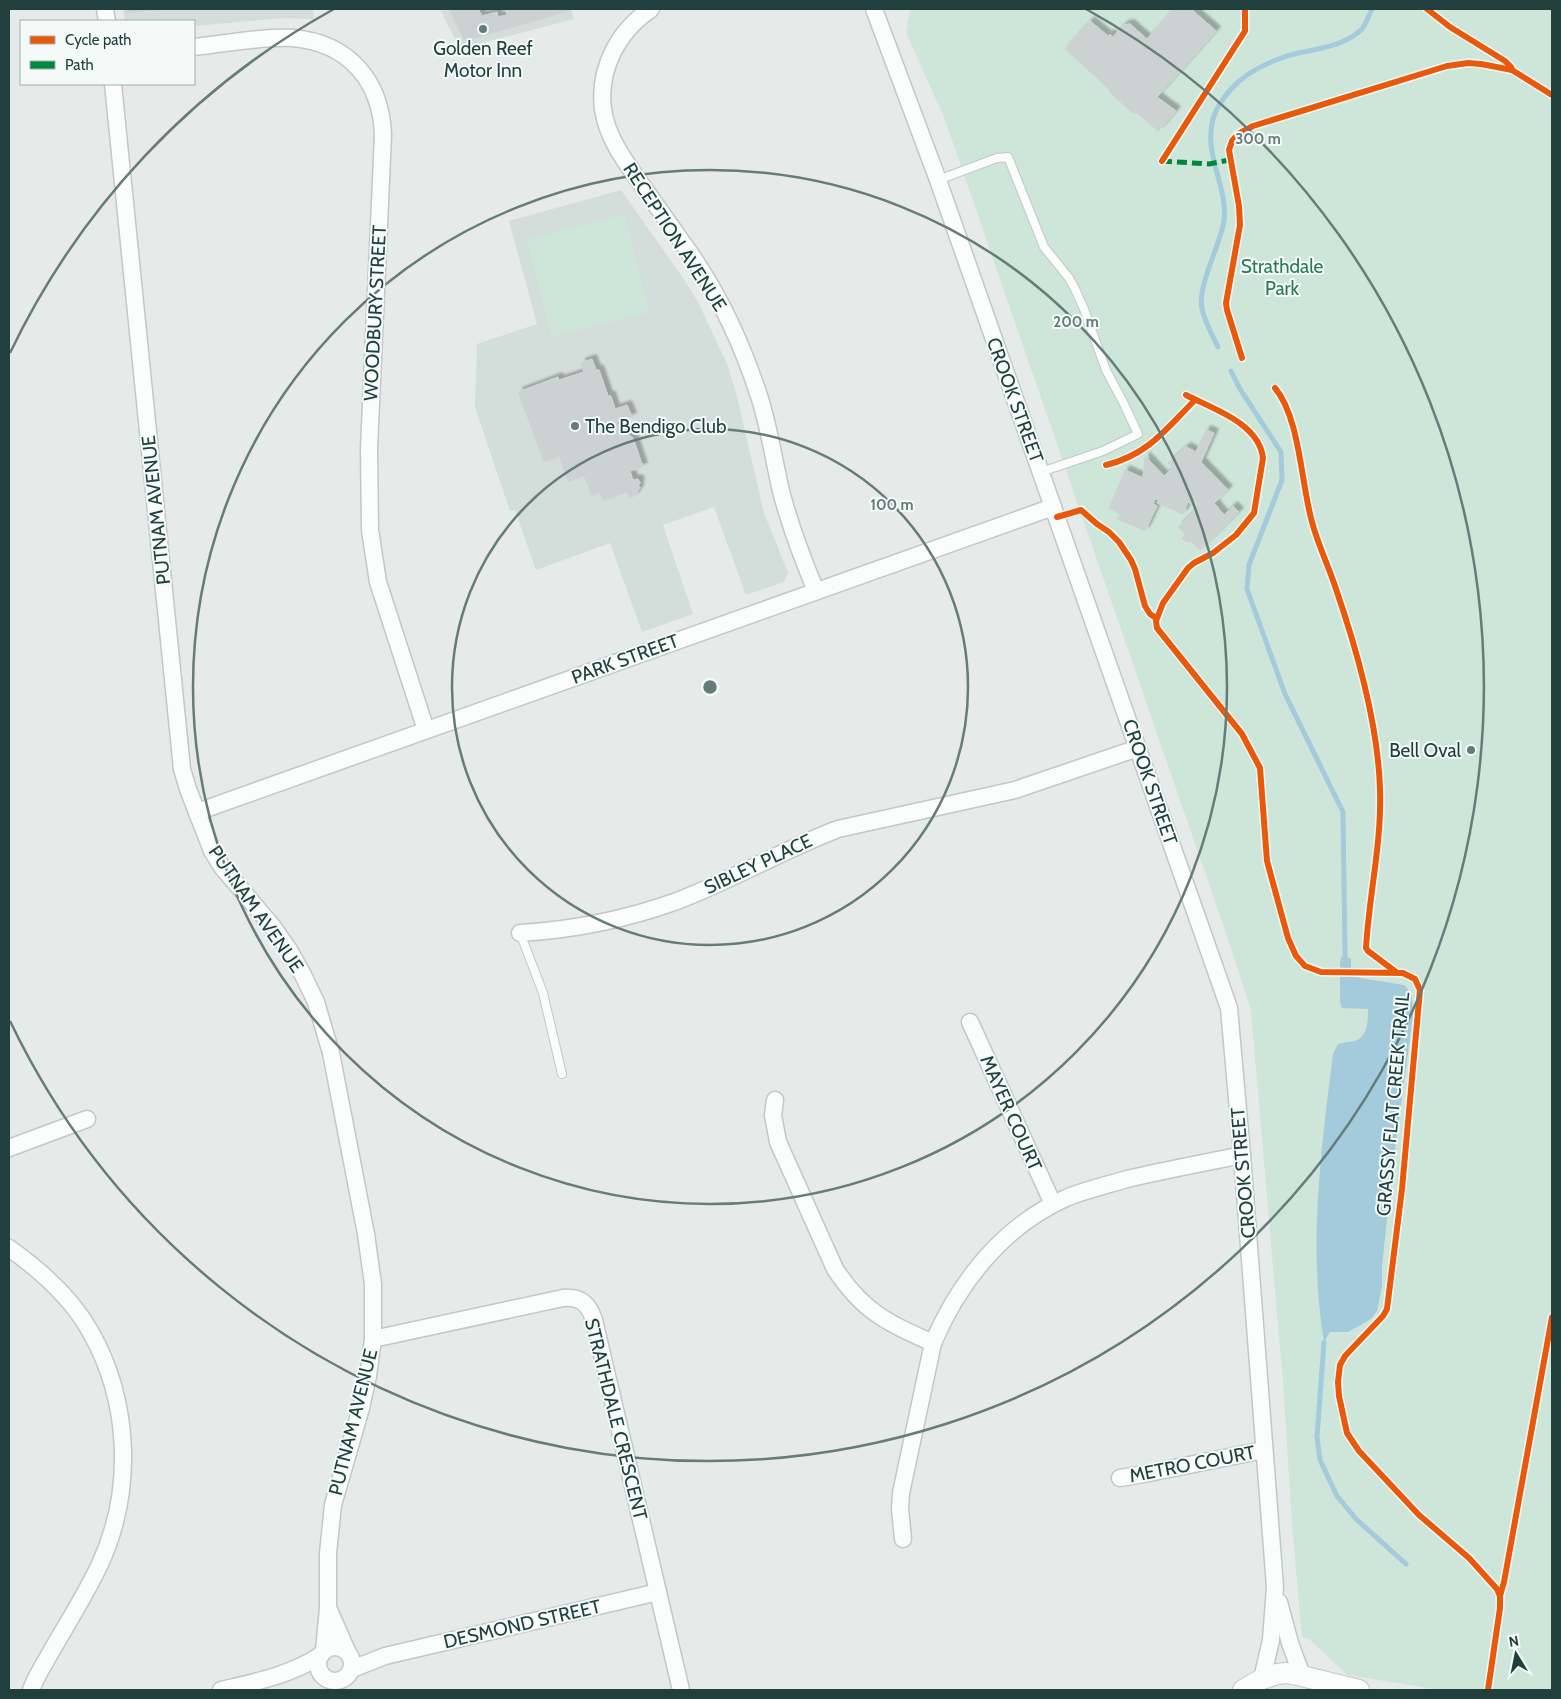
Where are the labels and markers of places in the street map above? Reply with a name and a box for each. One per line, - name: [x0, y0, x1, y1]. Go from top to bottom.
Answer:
- marker: Golden Reef Motor Inn: [477, 23, 489, 35]
- place label: Golden Reef Motor Inn: [433, 37, 533, 82]
- place label: The Bendigo Club: [585, 415, 726, 438]
- marker: The Bendigo Club: [569, 420, 581, 432]
- centre of rings: [701, 678, 719, 696]
- place label: Bell Oval: [1389, 739, 1462, 762]
- marker: Bell Oval: [1465, 744, 1477, 756]

